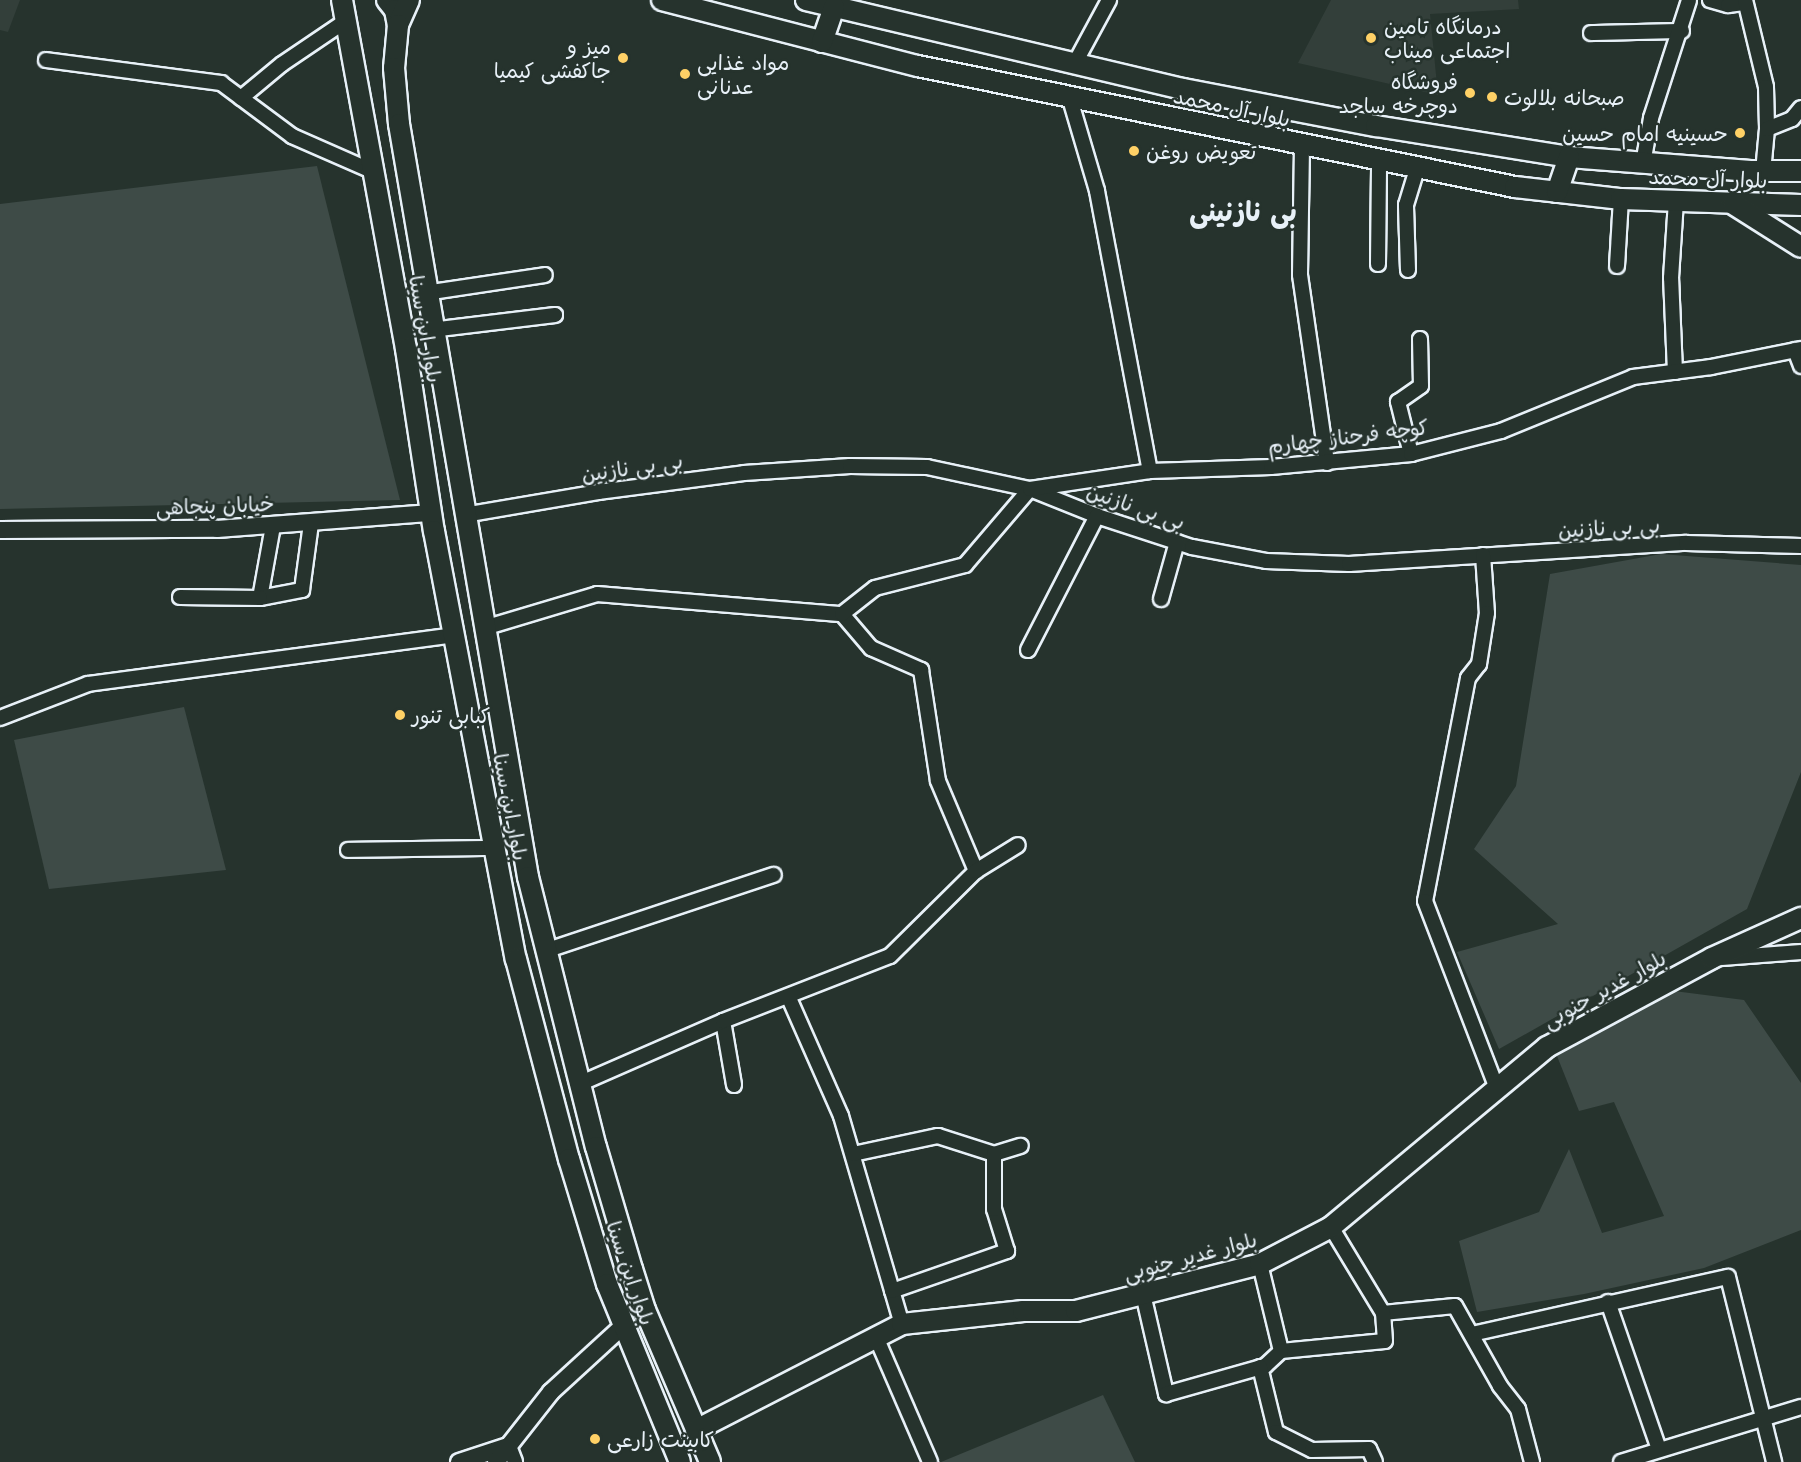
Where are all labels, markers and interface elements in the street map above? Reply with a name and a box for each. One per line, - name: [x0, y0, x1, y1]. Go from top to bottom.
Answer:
- place label: درمانگاه تامین اجتماعی میناب: [1384, 13, 1510, 63]
- marker: درمانگاه تامین اجتماعی میناب: [1362, 29, 1380, 47]
- place label: میز و جاکفشی کیمیا: [494, 33, 611, 83]
- place label: مواد غذایی عدنانی: [697, 49, 789, 99]
- marker: میز و جاکفشی کیمیا: [616, 51, 630, 65]
- marker: مواد غذایی عدنانی: [678, 67, 692, 81]
- place label: فروشگاه دوچرخه ساجد: [1339, 68, 1458, 118]
- street label: بلوار آل محمد: [1171, 82, 1293, 132]
- place label: صبحانه بلالوت: [1504, 84, 1625, 110]
- marker: فروشگاه دوچرخه ساجد: [1463, 86, 1477, 100]
- marker: صبحانه بلالوت: [1485, 90, 1499, 104]
- place label: حسینیه امام حسین: [1562, 120, 1728, 146]
- marker: حسینیه امام حسین: [1733, 126, 1747, 140]
- place label: تعویض روغن: [1146, 138, 1256, 164]
- marker: تعویض روغن: [1127, 144, 1141, 158]
- street label: بلوار آل محمد: [1648, 163, 1768, 193]
- district label: بی نازنینی: [1189, 195, 1297, 227]
- street label: بلوار ابن سینا: [404, 273, 448, 385]
- street label: کوچه فرحناز چهارم: [1266, 414, 1430, 458]
- street label: بی بی نازنین: [580, 447, 684, 487]
- street label: بی بی نازنین: [1084, 477, 1188, 535]
- street label: خیابان پنجاهی: [155, 490, 275, 520]
- street label: بی بی نازنین: [1557, 512, 1661, 542]
- place label: کبابی تنور: [412, 702, 490, 728]
- marker: کبابی تنور: [393, 708, 407, 722]
- street label: بلوار ابن سینا: [488, 751, 534, 863]
- street label: بلوار غدیر جنوبی: [1538, 945, 1670, 1033]
- street label: بلوار ابن سینا: [601, 1218, 661, 1328]
- street label: بلوار غدیر جنوبی: [1121, 1226, 1259, 1286]
- place label: کابینت زارعی: [607, 1426, 714, 1452]
- marker: کابینت زارعی: [588, 1432, 602, 1446]

